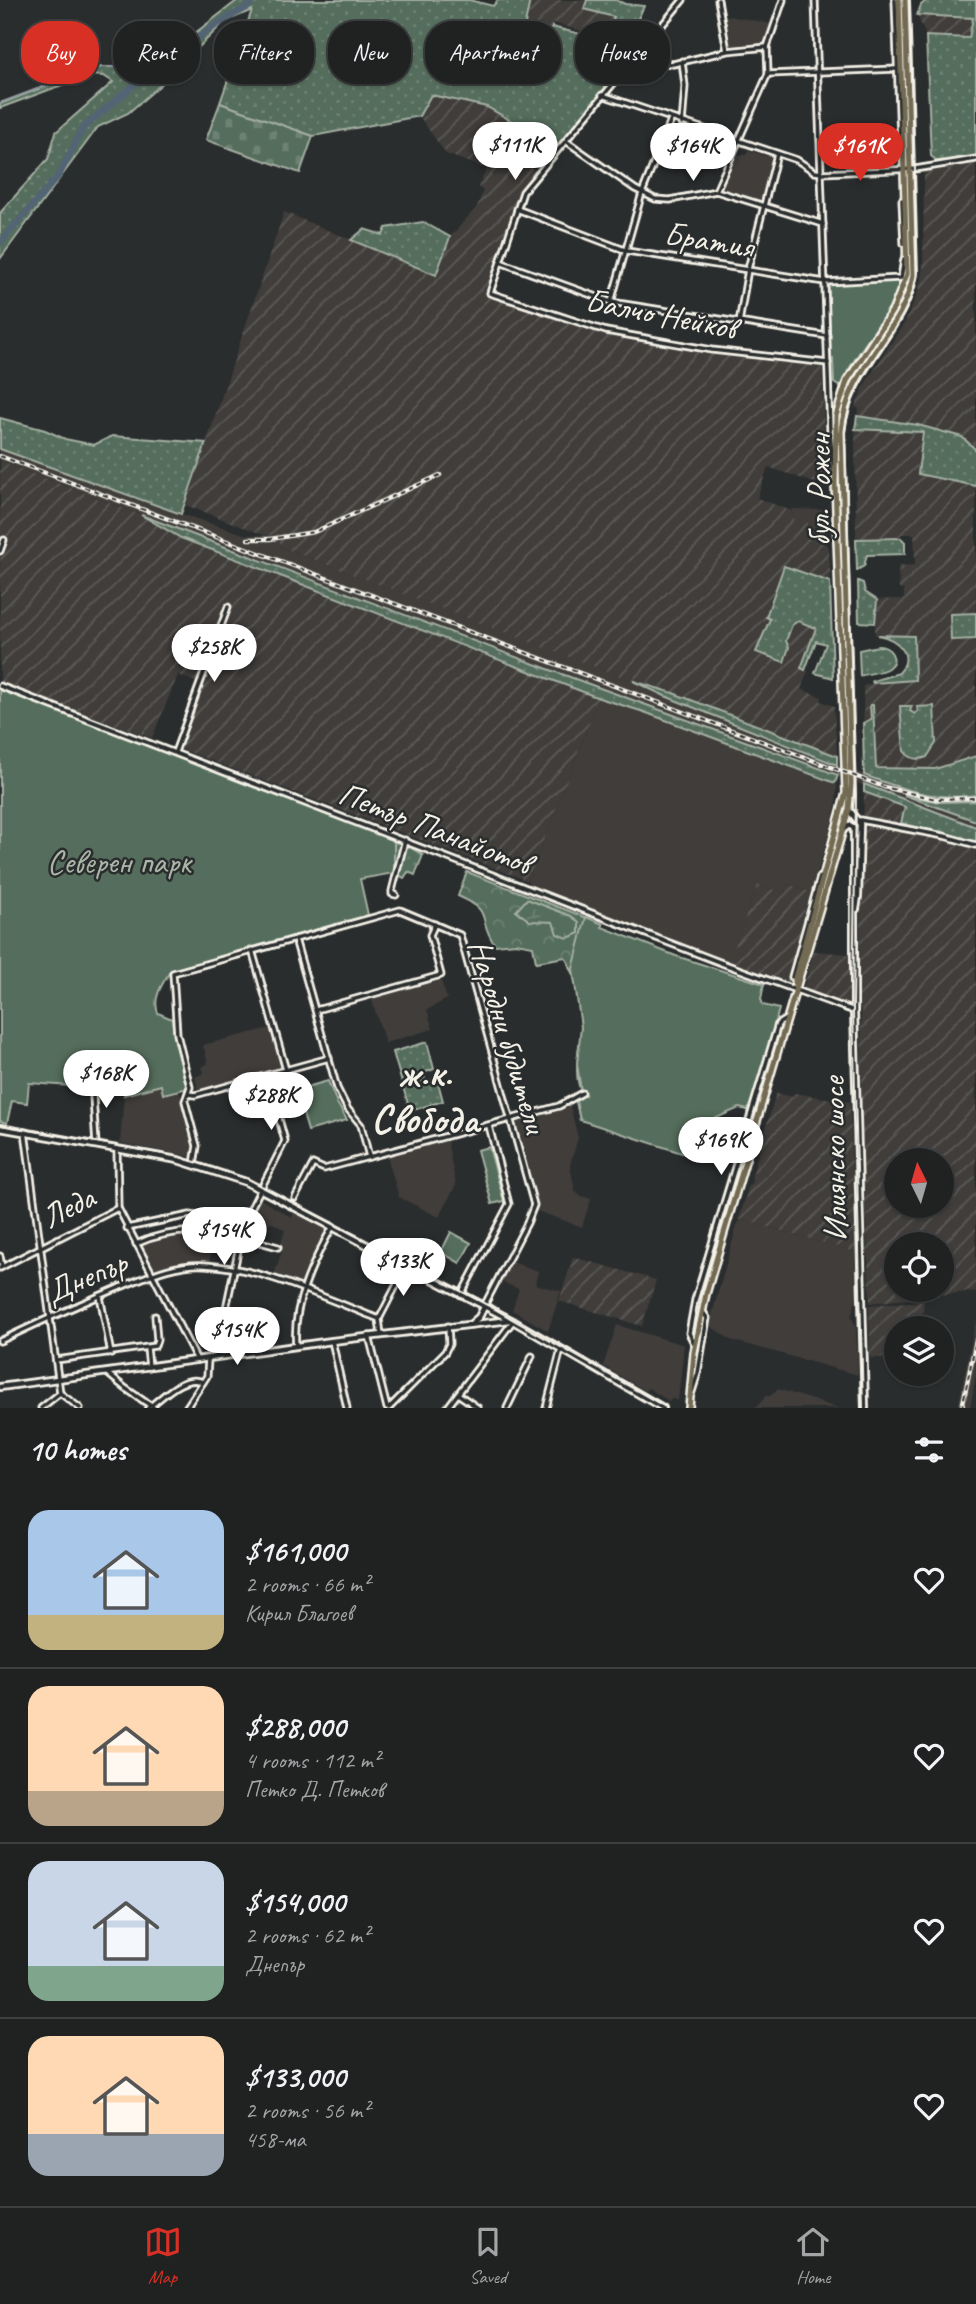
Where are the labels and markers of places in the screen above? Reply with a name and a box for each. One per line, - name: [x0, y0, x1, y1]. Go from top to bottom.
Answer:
- pin: $111K: [466, 122, 564, 182]
- pin: $164K: [644, 124, 742, 183]
- pin: $161K: [811, 124, 909, 183]
- pin: $258K: [165, 624, 263, 684]
- pin: $168K: [57, 1050, 155, 1110]
- pin: $288K: [222, 1072, 320, 1132]
- pin: $169K: [672, 1118, 770, 1177]
- pin: $154K: [175, 1208, 273, 1267]
- pin: $133K: [354, 1238, 452, 1298]
- pin: $154K: [188, 1308, 286, 1367]

